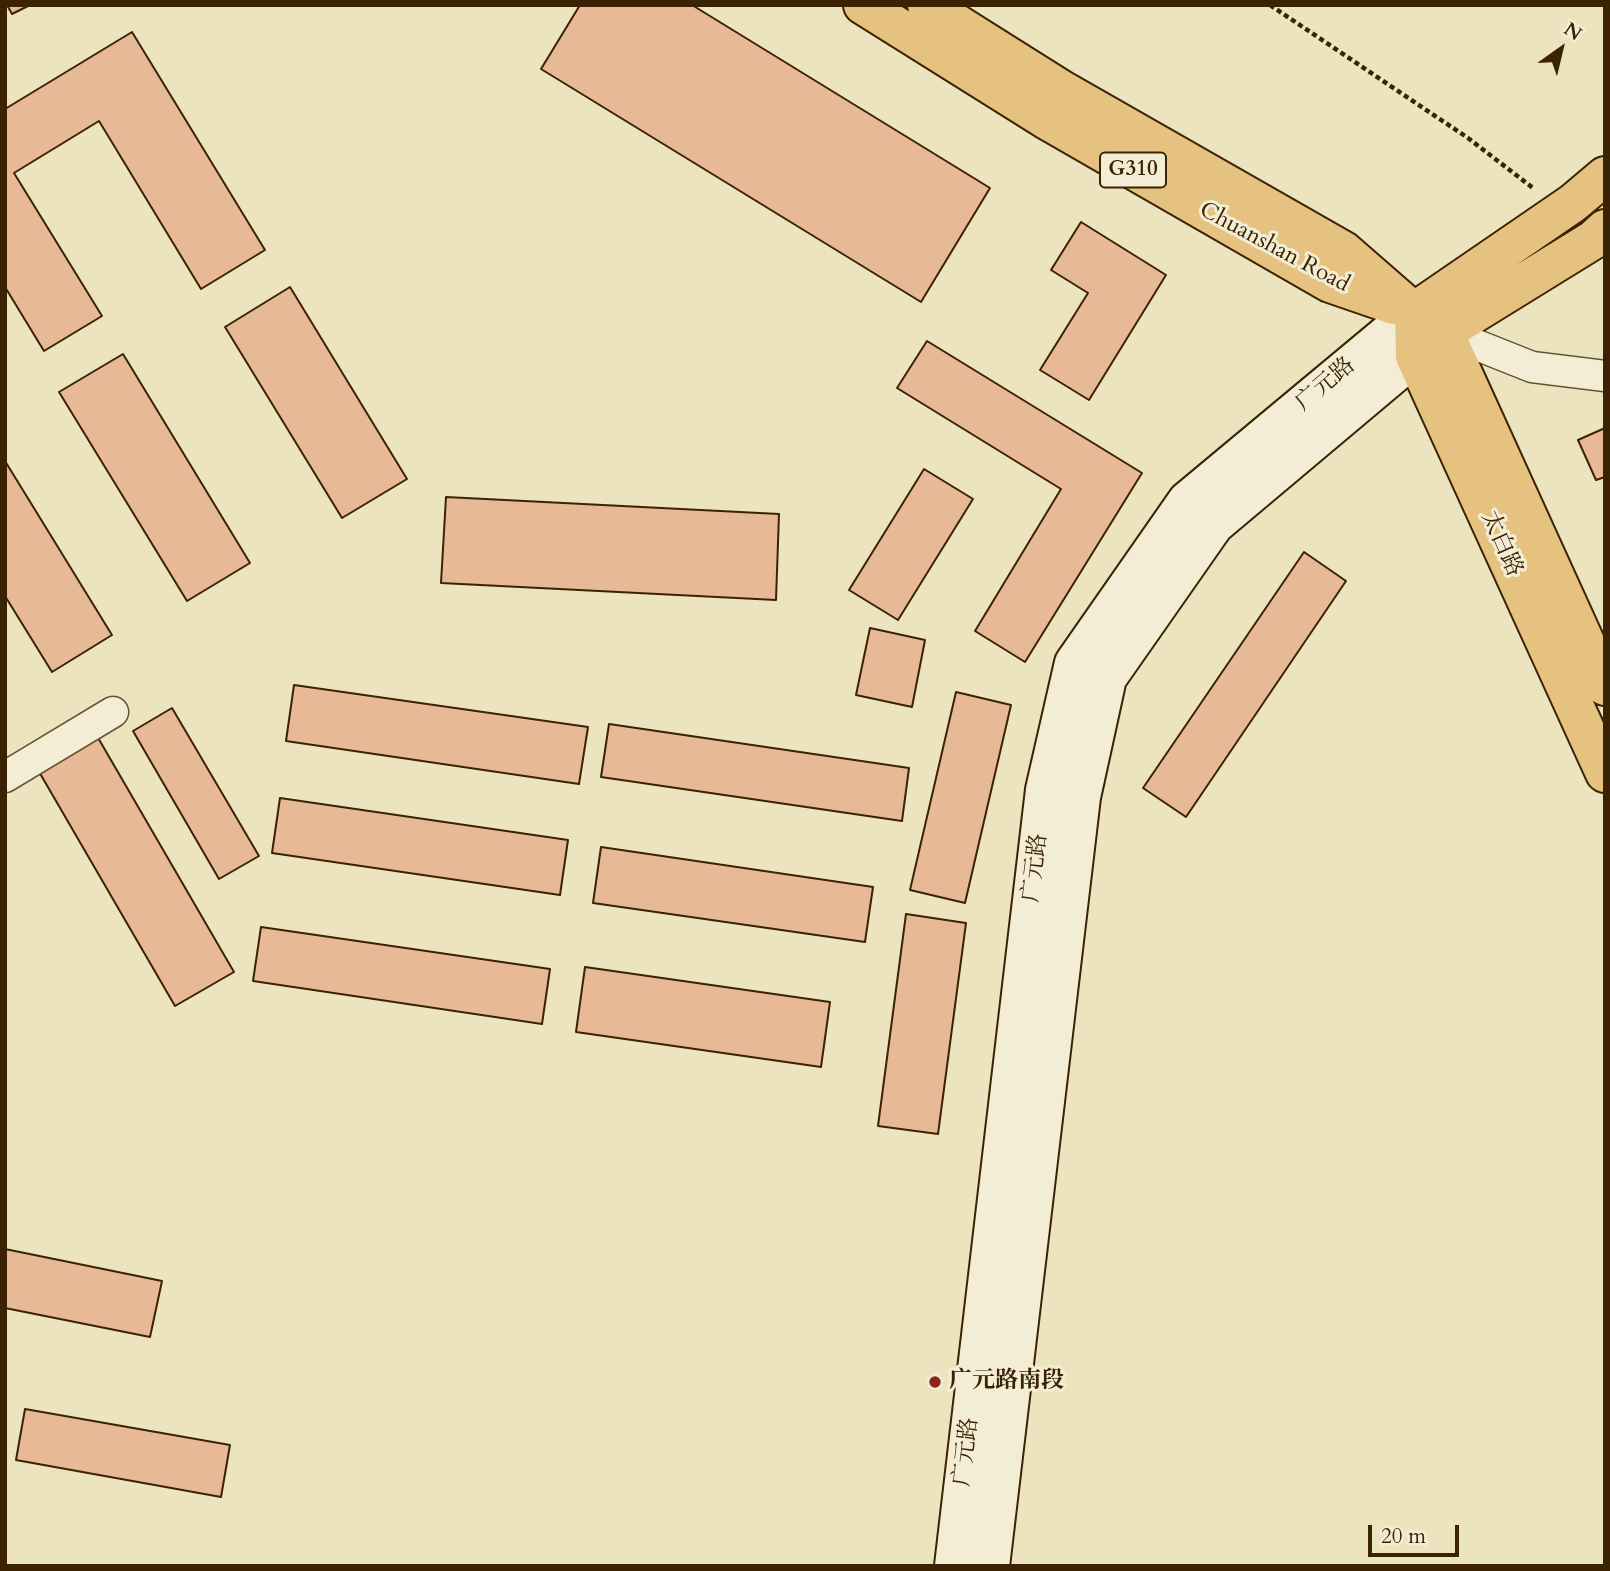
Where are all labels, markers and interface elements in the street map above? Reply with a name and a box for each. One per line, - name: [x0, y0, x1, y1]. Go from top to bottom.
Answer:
- north arrow: [1526, 14, 1596, 84]
- text: N: [1559, 16, 1587, 47]
- road number: G310: [1100, 152, 1166, 188]
- street label: Chuanshan Road: [1194, 197, 1354, 299]
- street label: 广元路: [1291, 352, 1361, 418]
- street label: 太白路: [1474, 507, 1528, 581]
- street label: 广元路: [1018, 832, 1054, 904]
- place label: 广元路南段: [949, 1368, 1064, 1396]
- marker: 广元路南段: [927, 1374, 943, 1390]
- street label: 广元路: [949, 1416, 985, 1488]
- scale bar: [1372, 1512, 1463, 1556]
- text: 20 m: [1381, 1522, 1426, 1551]

